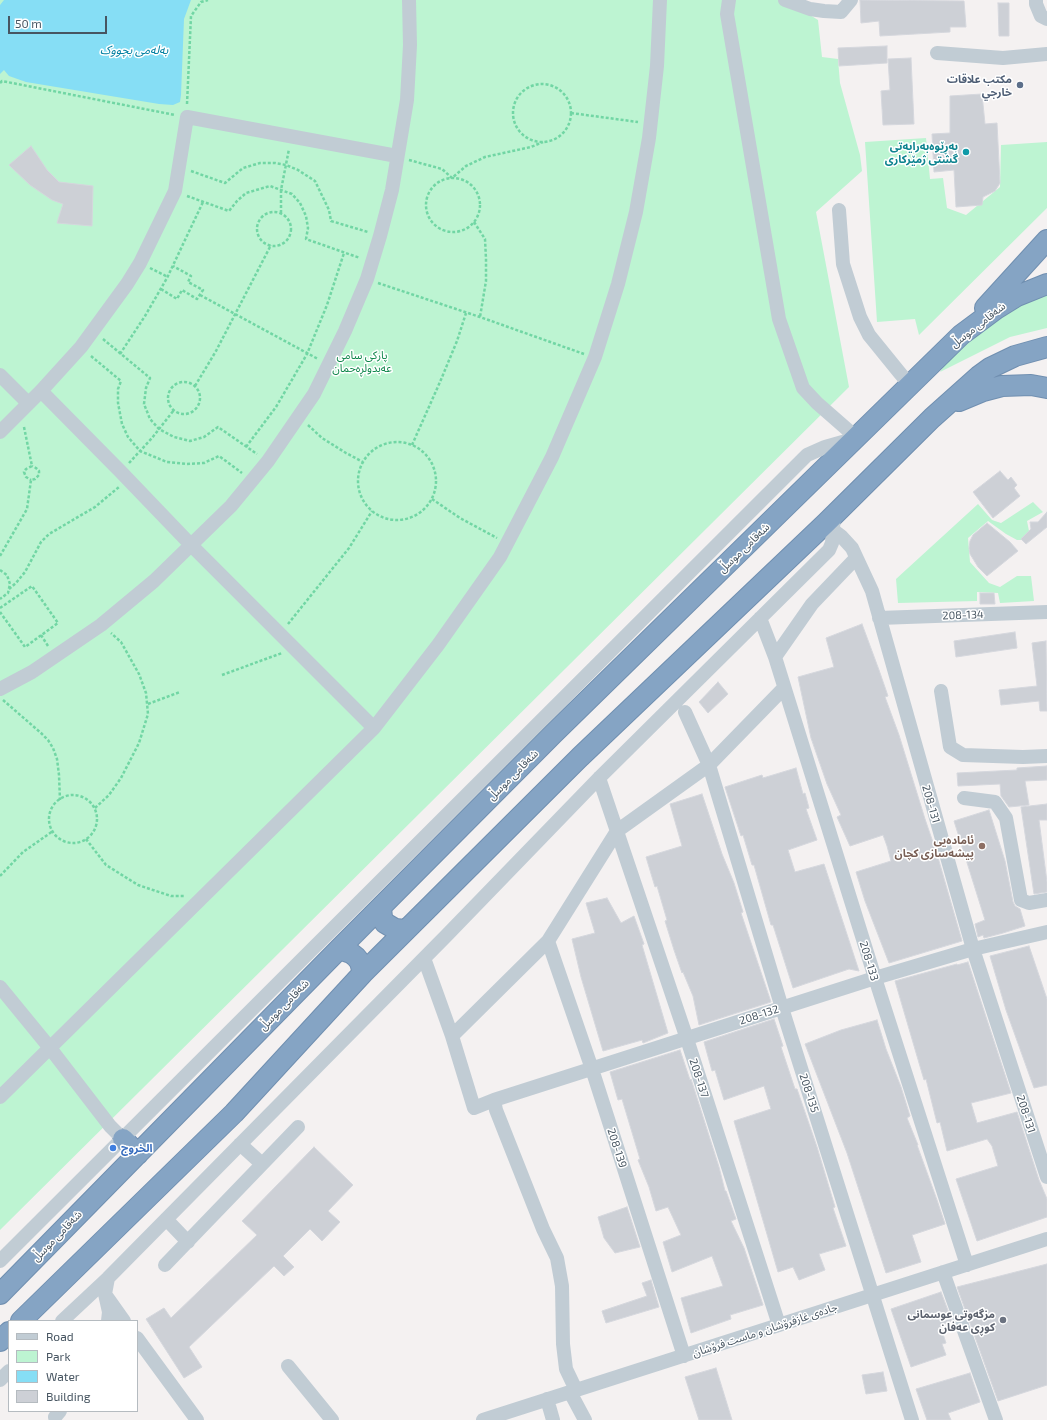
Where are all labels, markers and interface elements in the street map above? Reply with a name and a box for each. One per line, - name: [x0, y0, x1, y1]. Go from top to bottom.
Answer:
- scale bar: [10, 8, 109, 34]
- text: 50 m: [15, 16, 42, 30]
- water label: بەلەمی بچووک: [100, 43, 168, 57]
- place label: مكتب علاقات خارجي: [947, 72, 1012, 98]
- marker: مكتب علاقات خارجي: [1015, 80, 1025, 90]
- place label: بەڕێوەبەرایەتی گشتی ژمێركاری: [885, 139, 958, 165]
- marker: بەڕێوەبەرایەتی گشتی ژمێركاری: [961, 147, 971, 157]
- street label: شەقامی موسڵ: [948, 299, 1008, 351]
- park label: پارکی سامی عەبدولڕەحمان: [332, 348, 392, 374]
- street label: شەقامی موسڵ: [716, 520, 772, 576]
- street label: 208-134: [942, 608, 984, 622]
- street label: شەقامی موسڵ: [485, 747, 541, 803]
- street label: 208-131: [919, 783, 943, 825]
- place label: ئامادەیی پیشەسازی کچان: [895, 833, 974, 859]
- marker: ئامادەیی پیشەسازی کچان: [977, 841, 987, 851]
- street label: 208-133: [857, 940, 881, 982]
- street label: شەقامی موسڵ: [256, 977, 312, 1033]
- street label: 208-132: [738, 1002, 780, 1028]
- street label: 208-137: [687, 1057, 711, 1099]
- street label: 208-135: [796, 1072, 822, 1114]
- street label: 208-131: [1014, 1093, 1038, 1135]
- street label: 208-139: [604, 1127, 630, 1169]
- place label: الخروج: [121, 1141, 152, 1155]
- marker: الخروج: [108, 1143, 118, 1153]
- street label: شەقامی موسڵ: [29, 1208, 85, 1264]
- street label: جاده‌ی غازفرۆشان و ماست فرۆشان: [691, 1300, 839, 1360]
- place label: مزگەوتی عوسمانی کوڕی عەفان: [907, 1307, 995, 1333]
- marker: مزگەوتی عوسمانی کوڕی عەفان: [998, 1315, 1008, 1325]
- legend: [8, 1320, 138, 1412]
- text: Road: [46, 1329, 74, 1343]
- text: Park: [46, 1349, 71, 1363]
- text: Water: [46, 1369, 80, 1383]
- text: Building: [46, 1389, 90, 1403]

